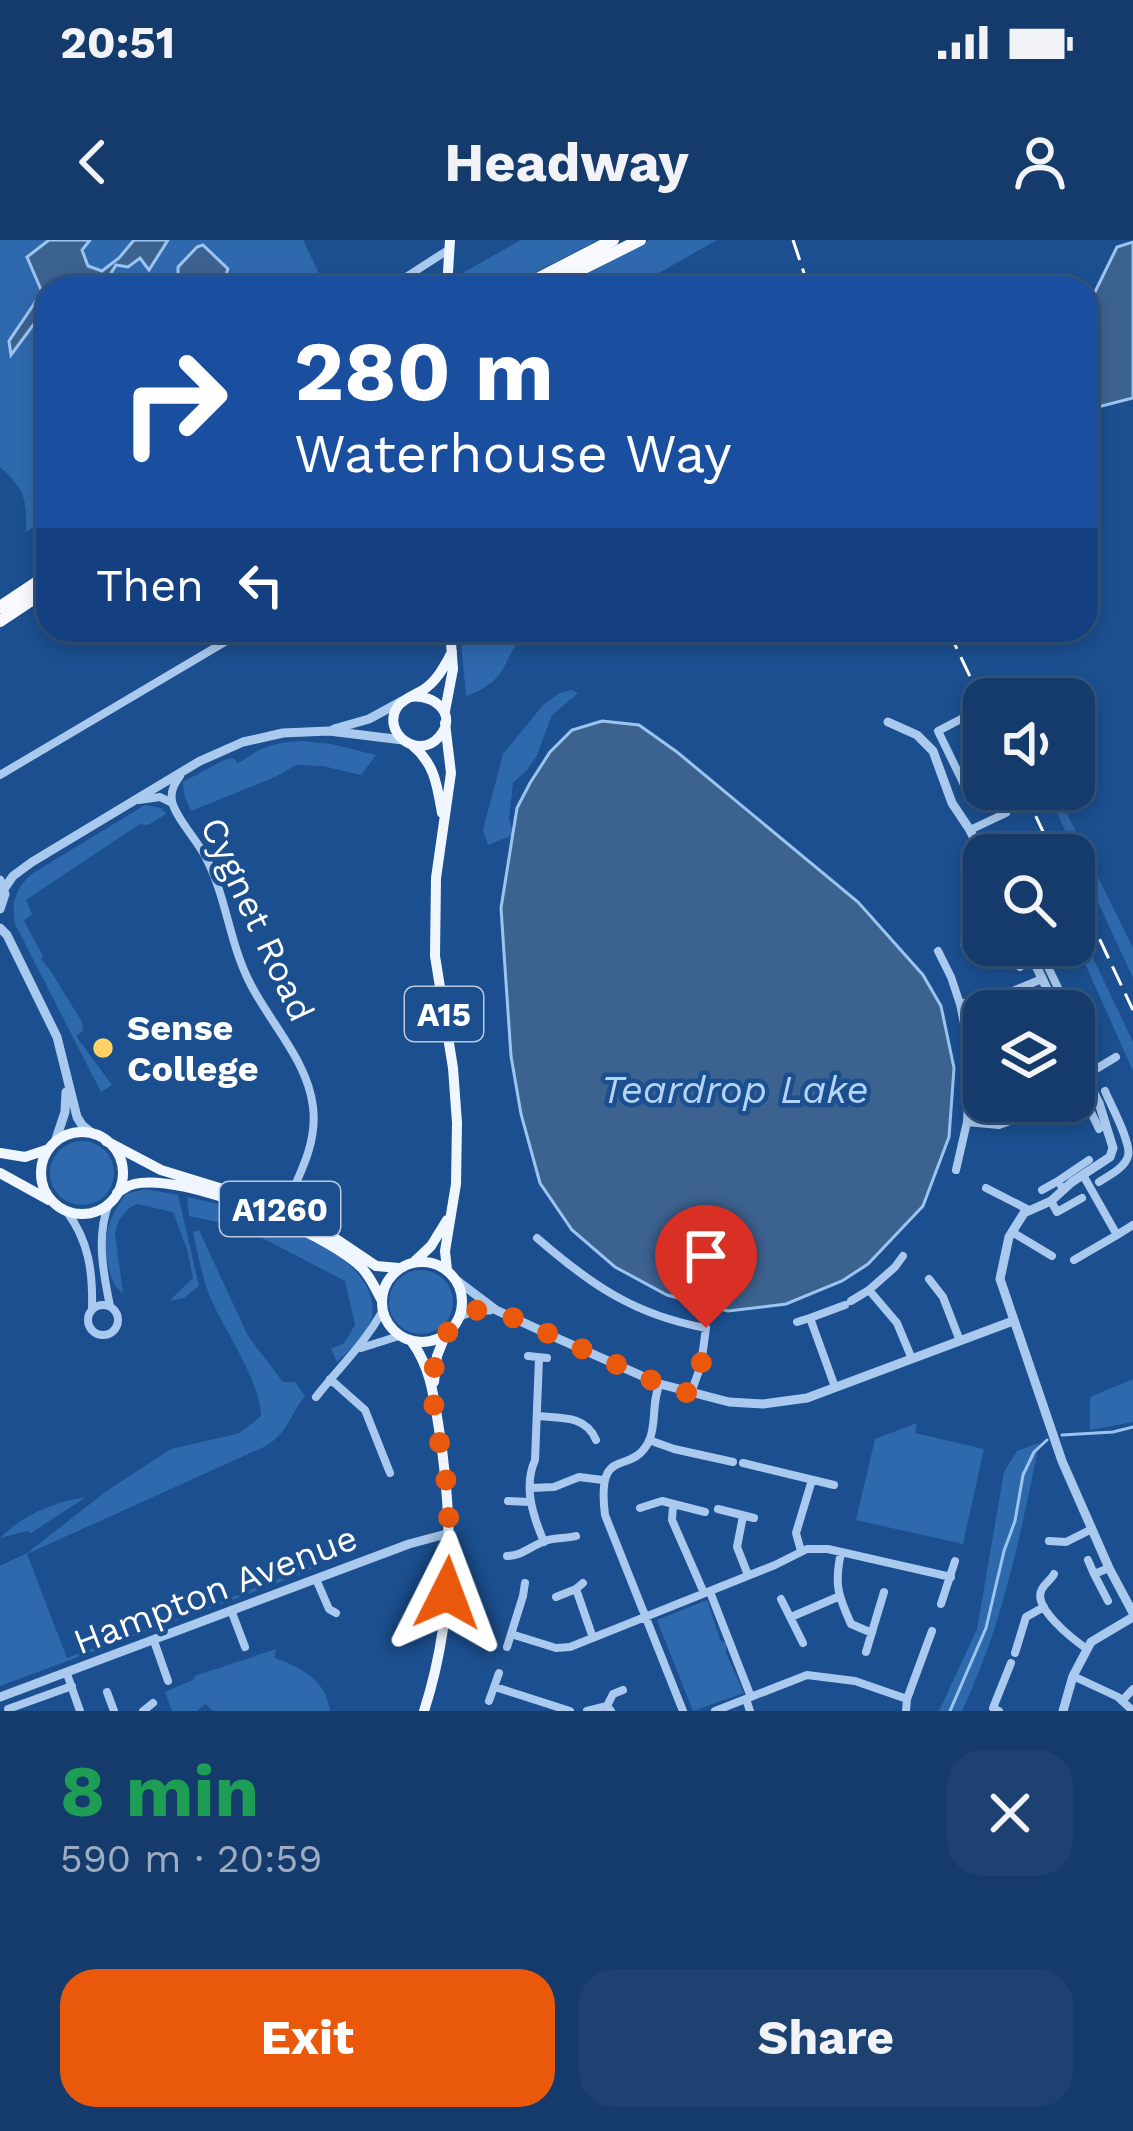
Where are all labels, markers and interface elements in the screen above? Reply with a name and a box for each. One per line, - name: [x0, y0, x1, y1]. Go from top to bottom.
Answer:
- text: 20:51: [60, 16, 175, 69]
- icon: back: [60, 129, 126, 195]
- icon: person: [1007, 129, 1073, 195]
- text: Headway: [444, 131, 689, 194]
- text: 280 m: [294, 322, 554, 420]
- icon: right: [96, 324, 252, 480]
- text: Waterhouse Way: [294, 422, 732, 485]
- icon: left: [228, 552, 294, 618]
- text: Then: [96, 559, 204, 612]
- map controls: [963, 678, 1095, 1122]
- button: sound: [963, 678, 1095, 810]
- street label: Cygnet Road: [192, 811, 323, 1028]
- button: search: [963, 834, 1095, 966]
- road number: A15: [405, 987, 483, 1041]
- button: layers: [963, 990, 1095, 1122]
- place label: Sense College: [127, 1007, 258, 1090]
- marker: Sense College: [90, 1035, 116, 1061]
- water label: Teardrop Lake: [601, 1067, 869, 1112]
- road number: A1260: [220, 1182, 340, 1236]
- pin: [655, 1205, 757, 1328]
- icon: arrive: [673, 1223, 739, 1289]
- street label: Hampton Avenue: [68, 1517, 363, 1663]
- position arrow: [384, 1530, 510, 1656]
- text: 8 min: [60, 1749, 259, 1833]
- button: close: [947, 1750, 1073, 1876]
- text: 590 m · 20:59: [60, 1836, 322, 1881]
- button: Exit: [60, 1969, 555, 2107]
- button: Share: [579, 1969, 1073, 2107]

